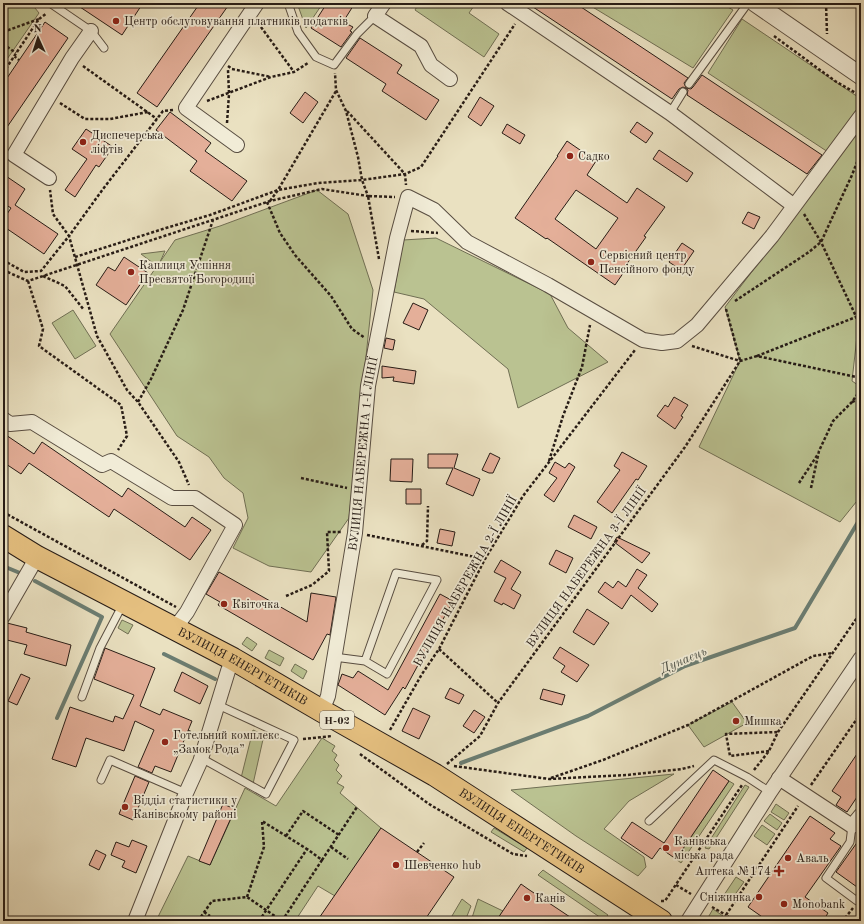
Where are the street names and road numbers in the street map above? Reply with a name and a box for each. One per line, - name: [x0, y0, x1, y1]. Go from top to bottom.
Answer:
- street label: ВУЛИЦЯ НАБЕРЕЖНА 1-Ї ЛІНІЇ: [347, 355, 381, 552]
- street label: ВУЛИЦЯ НАБЕРЕЖНА 3-Ї ЛІНІЇ: [521, 483, 649, 650]
- street label: ВУЛИЦЯ НАБЕРЕЖНА 2-Ї ЛІНІЇ: [408, 492, 520, 669]
- street label: ВУЛИЦЯ ЕНЕРГЕТИКІВ: [175, 626, 309, 708]
- road number: Н-02: [320, 711, 354, 729]
- street label: ВУЛИЦЯ ЕНЕРГЕТИКІВ: [456, 787, 586, 877]

